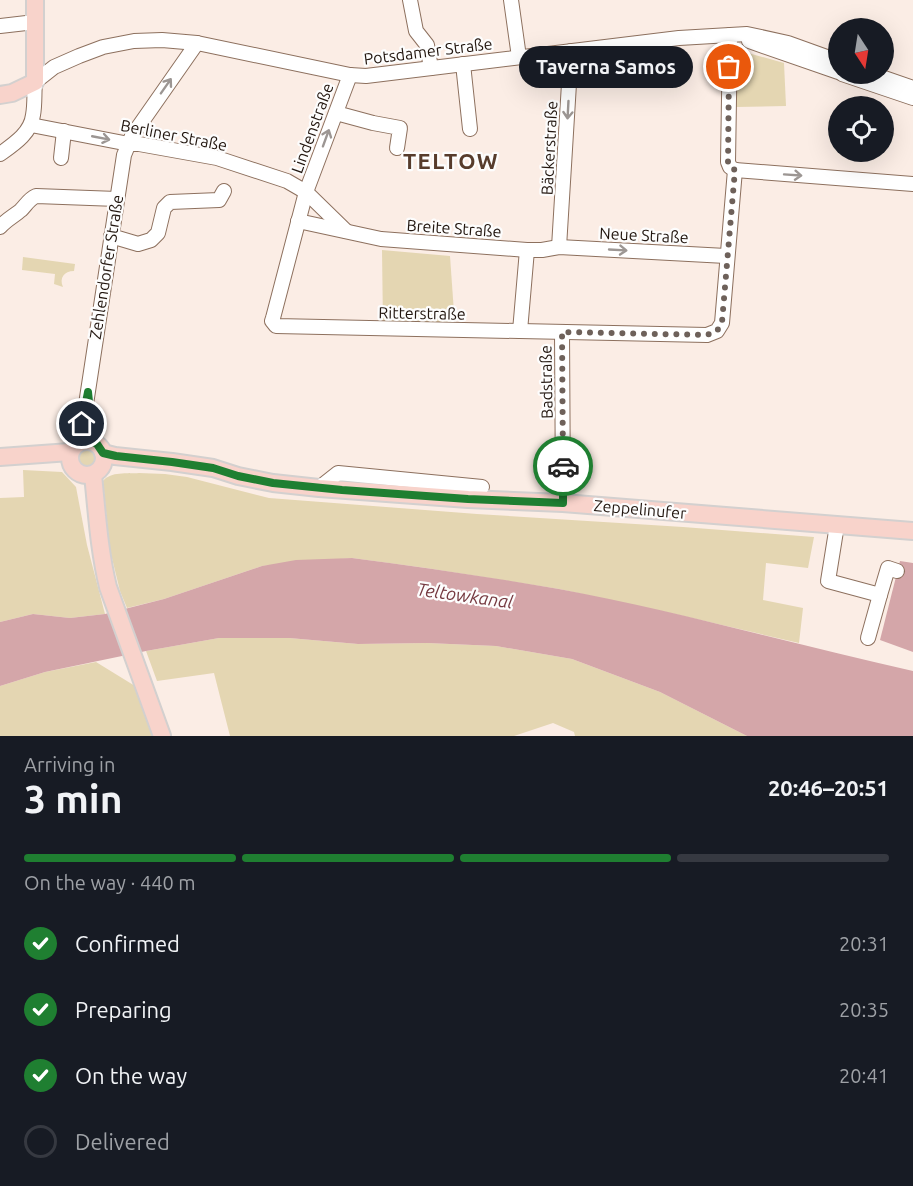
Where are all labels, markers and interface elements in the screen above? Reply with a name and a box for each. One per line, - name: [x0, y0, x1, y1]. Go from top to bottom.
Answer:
- north arrow: [828, 18, 894, 84]
- map controls: [828, 18, 894, 162]
- street label: Potsdamer Straße: [363, 34, 493, 68]
- pin: [703, 41, 754, 92]
- callout: Taverna Samos: [519, 46, 693, 88]
- icon: bag: [712, 50, 745, 83]
- text: Taverna Samos: [536, 55, 676, 78]
- one-way arrow: [160, 79, 172, 95]
- street label: Lindenstraße: [287, 81, 337, 175]
- button: locate: [828, 96, 894, 162]
- one-way arrow: [562, 99, 573, 119]
- street label: Bäckerstraße: [538, 100, 560, 196]
- street label: Berliner Straße: [119, 116, 229, 154]
- one-way arrow: [322, 129, 333, 147]
- one-way arrow: [90, 133, 110, 144]
- district label: TELTOW: [403, 148, 499, 173]
- one-way arrow: [782, 170, 802, 181]
- street label: Zehlendorfer Straße: [86, 193, 126, 341]
- street label: Breite Straße: [406, 216, 502, 240]
- street label: Neue Straße: [599, 224, 689, 246]
- one-way arrow: [607, 245, 627, 256]
- street label: Ritterstraße: [378, 303, 466, 323]
- street label: Badstraße: [536, 345, 556, 419]
- pin: [56, 398, 107, 449]
- icon: home: [65, 407, 98, 440]
- courier: [533, 436, 593, 496]
- icon: car: [547, 450, 580, 483]
- street label: Zeppelinufer: [593, 496, 687, 522]
- water label: Teltowkanal: [416, 578, 515, 612]
- text: Arriving in: [24, 753, 115, 776]
- text: 20:46–20:51: [768, 775, 889, 800]
- text: 3 min: [24, 777, 123, 820]
- text: On the way · 440 m: [24, 871, 196, 894]
- icon: check: [24, 927, 57, 960]
- text: Confirmed: [75, 931, 180, 956]
- text: 20:31: [839, 932, 889, 955]
- icon: check: [24, 993, 57, 1026]
- text: Preparing: [75, 997, 172, 1022]
- text: 20:35: [839, 998, 889, 1021]
- icon: check: [24, 1059, 57, 1092]
- text: On the way: [75, 1063, 187, 1088]
- text: 20:41: [839, 1064, 889, 1087]
- text: Delivered: [75, 1129, 170, 1154]

